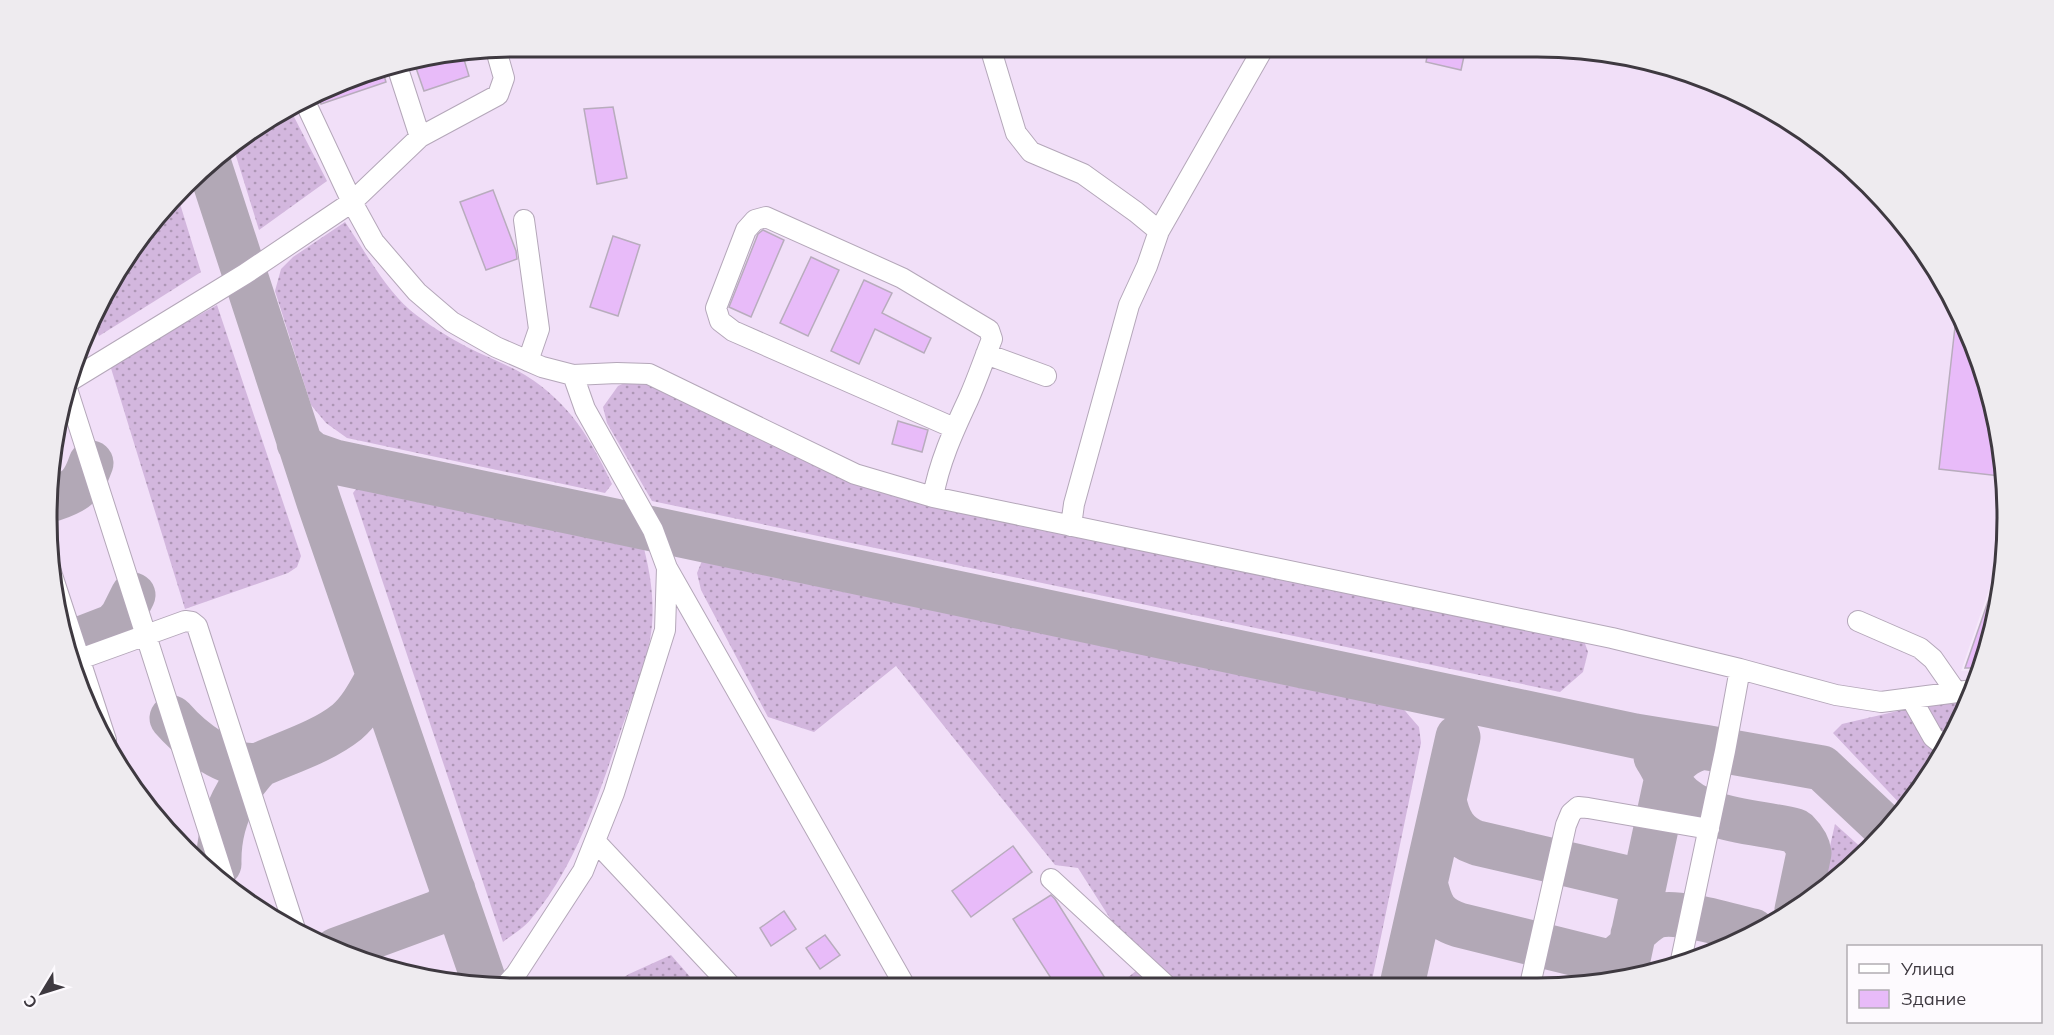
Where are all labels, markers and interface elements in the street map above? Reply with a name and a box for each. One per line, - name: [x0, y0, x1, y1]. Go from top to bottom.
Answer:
- legend: [1847, 945, 2042, 1023]
- text: Улица: [1900, 957, 1955, 980]
- north arrow: [12, 963, 72, 1023]
- text: Здание: [1901, 987, 1966, 1010]
- text: С: [19, 992, 41, 1013]

